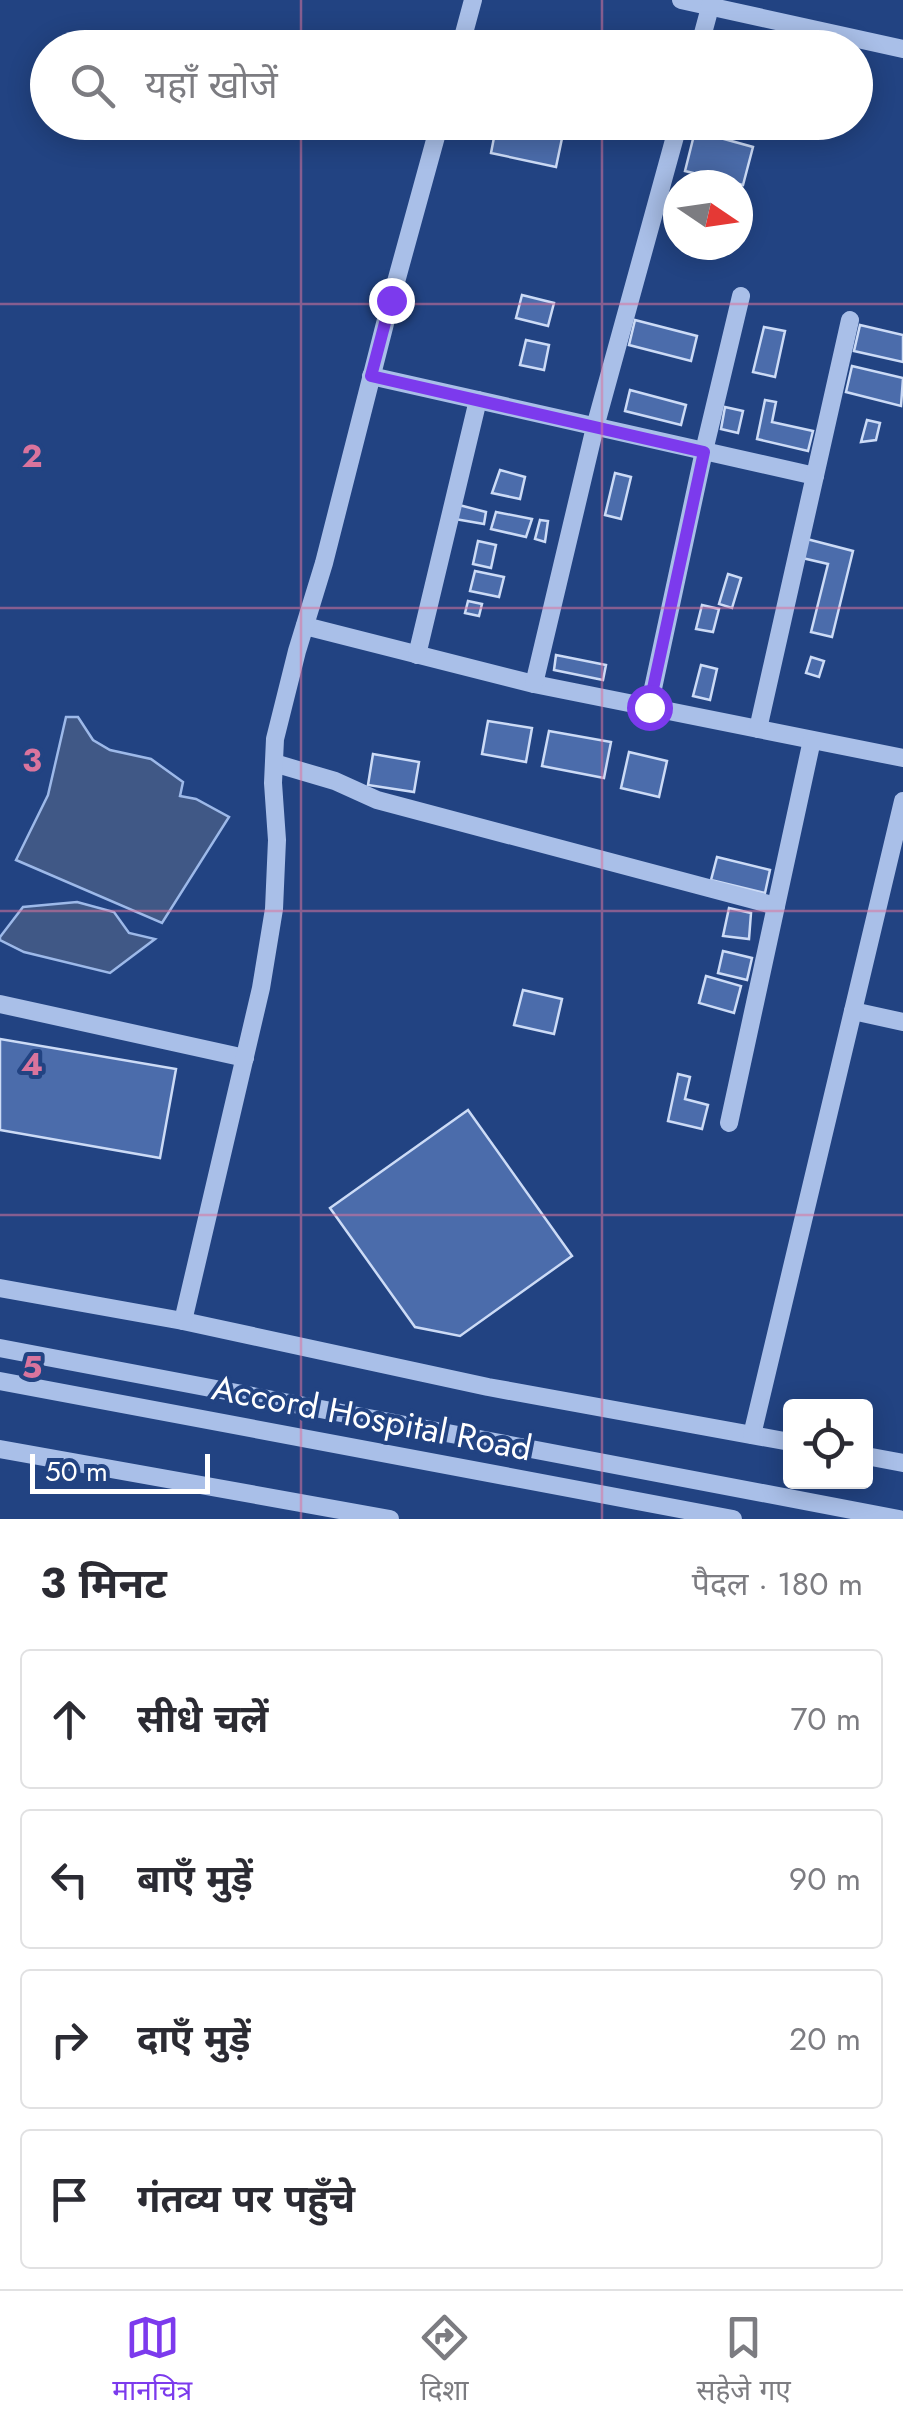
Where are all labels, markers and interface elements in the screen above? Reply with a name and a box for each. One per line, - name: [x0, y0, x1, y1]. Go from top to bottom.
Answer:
- search box: [30, 30, 873, 140]
- text: यहाँ खोजें: [145, 57, 278, 112]
- icon: search: [65, 58, 120, 113]
- north arrow: [663, 170, 753, 260]
- route end: [369, 278, 415, 324]
- text: 2: [22, 433, 43, 479]
- route start: [627, 685, 673, 731]
- text: 3: [22, 737, 42, 783]
- text: 4: [21, 1041, 43, 1087]
- text: 5: [22, 1344, 42, 1390]
- street label: Accord Hospital Road: [208, 1362, 536, 1474]
- map controls: [783, 1399, 873, 1489]
- button: locate: [783, 1399, 873, 1489]
- scale bar: [30, 1449, 210, 1494]
- text: 50 m: [45, 1451, 108, 1492]
- text: 3 मिनट: [40, 1553, 167, 1614]
- text: पैदल · 180 m: [692, 1561, 863, 1607]
- text: सीधे चलें: [137, 1691, 268, 1746]
- icon: ahead: [42, 1692, 97, 1747]
- text: 70 m: [790, 1696, 861, 1742]
- text: बाएँ मुड़ें: [137, 1851, 253, 1906]
- icon: left: [42, 1852, 97, 1907]
- text: 90 m: [789, 1856, 861, 1902]
- text: दाएँ मुड़ें: [137, 2011, 250, 2066]
- icon: right: [42, 2012, 97, 2067]
- text: 20 m: [789, 2016, 861, 2062]
- text: गंतव्य पर पहुँचे: [137, 2171, 355, 2226]
- icon: arrive: [42, 2172, 97, 2227]
- tab: मानचित्र: [112, 2310, 192, 2411]
- tab: दिशा: [417, 2310, 472, 2411]
- tab: सहेजे गए: [696, 2310, 791, 2411]

